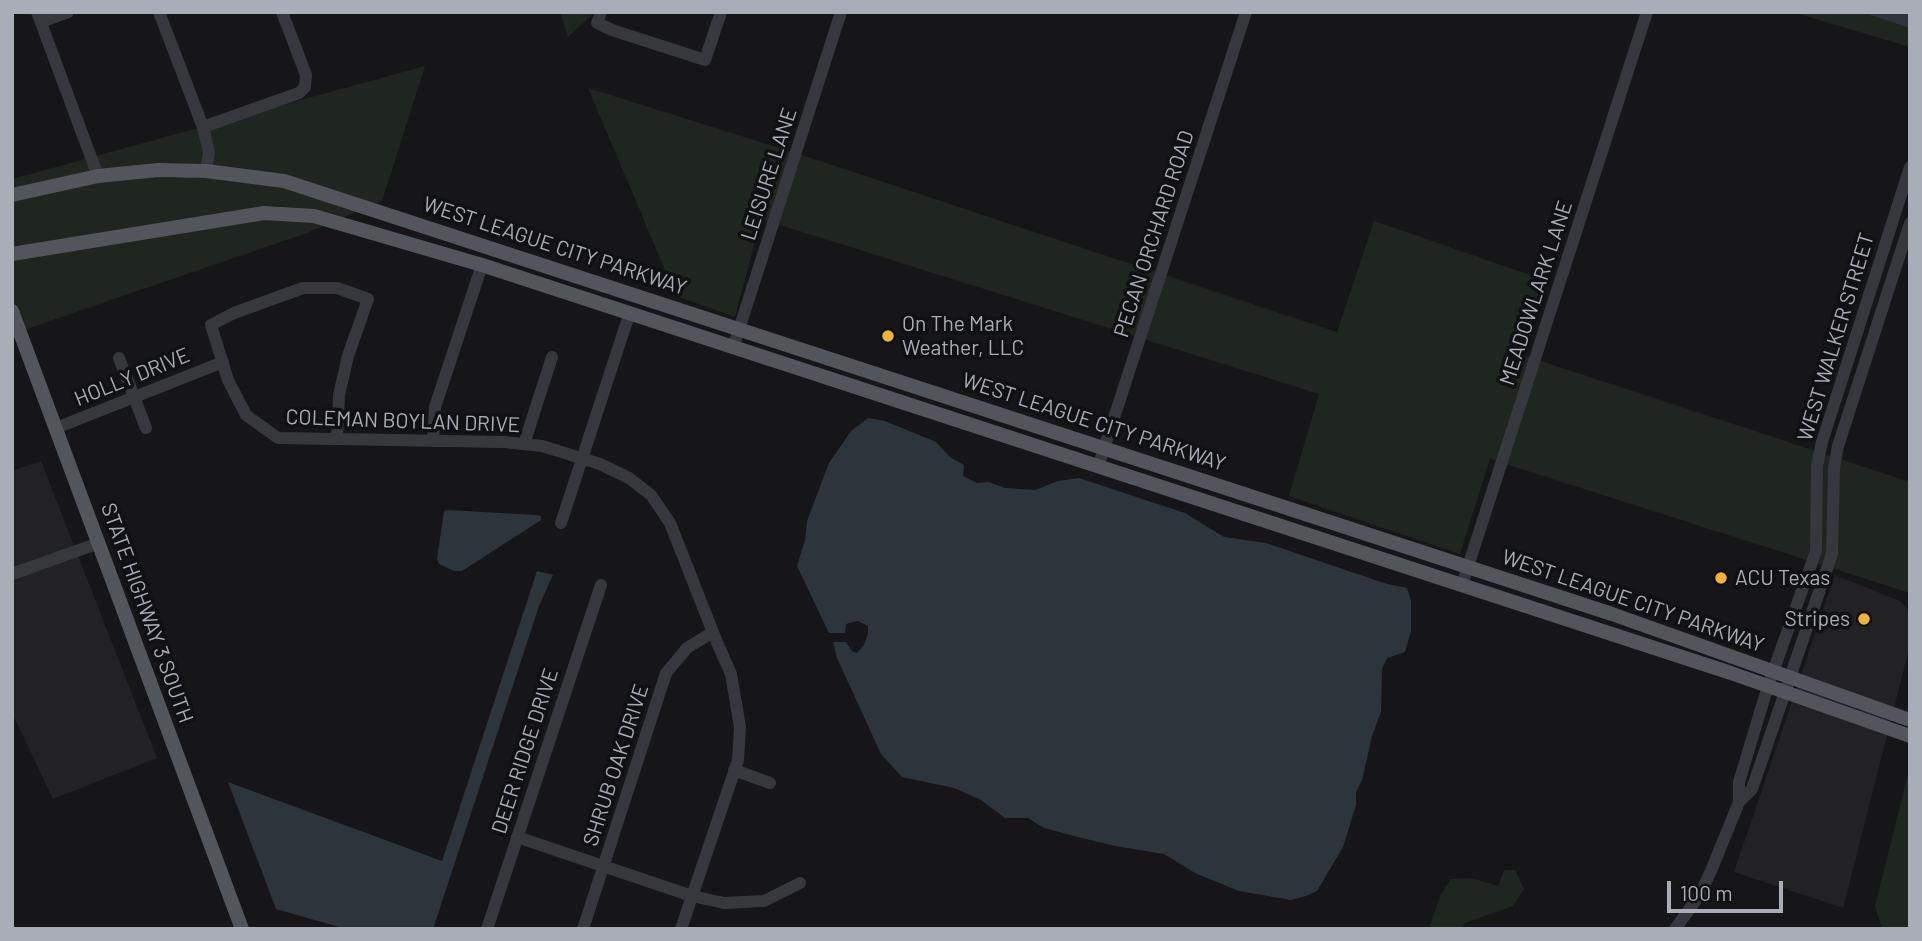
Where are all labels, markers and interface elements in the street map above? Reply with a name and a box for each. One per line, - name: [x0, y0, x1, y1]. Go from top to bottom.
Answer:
- street label: LEISURE LANE: [736, 105, 802, 243]
- street label: PECAN ORCHARD ROAD: [1109, 127, 1199, 341]
- street label: WEST LEAGUE CITY PARKWAY: [420, 191, 690, 301]
- street label: MEADOWLARK LANE: [1494, 198, 1578, 388]
- street label: WEST WALKER STREET: [1792, 230, 1880, 444]
- place label: On The Mark Weather, LLC: [902, 311, 1024, 361]
- marker: On The Mark Weather, LLC: [880, 328, 896, 344]
- street label: HOLLY DRIVE: [71, 342, 193, 412]
- street label: WEST LEAGUE CITY PARKWAY: [959, 367, 1229, 477]
- street label: COLEMAN BOYLAN DRIVE: [285, 404, 521, 438]
- street label: STATE HIGHWAY 3 SOUTH: [95, 500, 199, 726]
- street label: WEST LEAGUE CITY PARKWAY: [1499, 544, 1767, 658]
- place label: ACU Texas: [1735, 565, 1830, 591]
- marker: ACU Texas: [1713, 570, 1729, 586]
- place label: Stripes: [1785, 606, 1850, 632]
- marker: Stripes: [1856, 611, 1872, 627]
- street label: DEER RIDGE DRIVE: [486, 665, 564, 837]
- street label: SHRUB OAK DRIVE: [578, 681, 654, 849]
- scale bar: [1670, 867, 1786, 911]
- text: 100 m: [1680, 880, 1733, 905]

